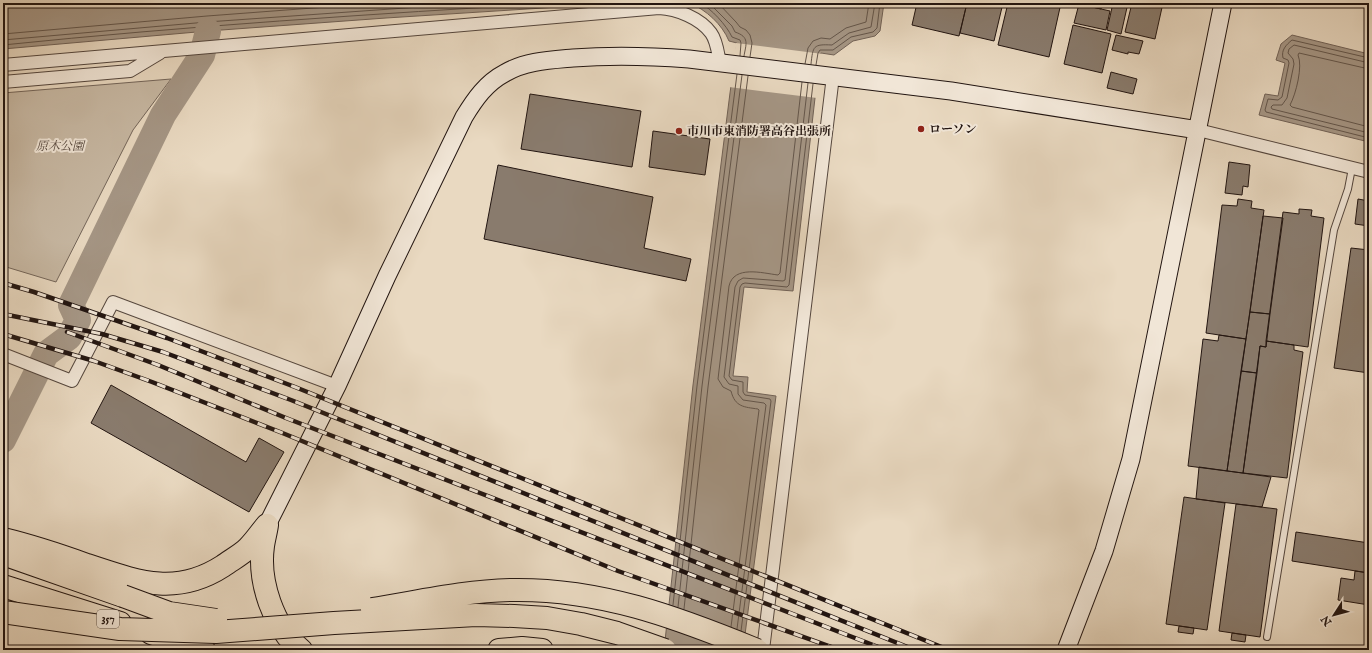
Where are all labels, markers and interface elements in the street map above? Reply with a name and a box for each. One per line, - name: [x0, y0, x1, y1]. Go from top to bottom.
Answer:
- place label: ローソン: [929, 122, 977, 137]
- place label: 市川市東消防署高谷出張所: [687, 124, 831, 139]
- marker: ローソン: [916, 124, 926, 134]
- marker: 市川市東消防署高谷出張所: [674, 126, 684, 136]
- park label: 原木公園: [36, 139, 86, 154]
- north arrow: [1314, 595, 1354, 635]
- road number: 357: [97, 610, 119, 628]
- text: N: [1318, 612, 1336, 629]

